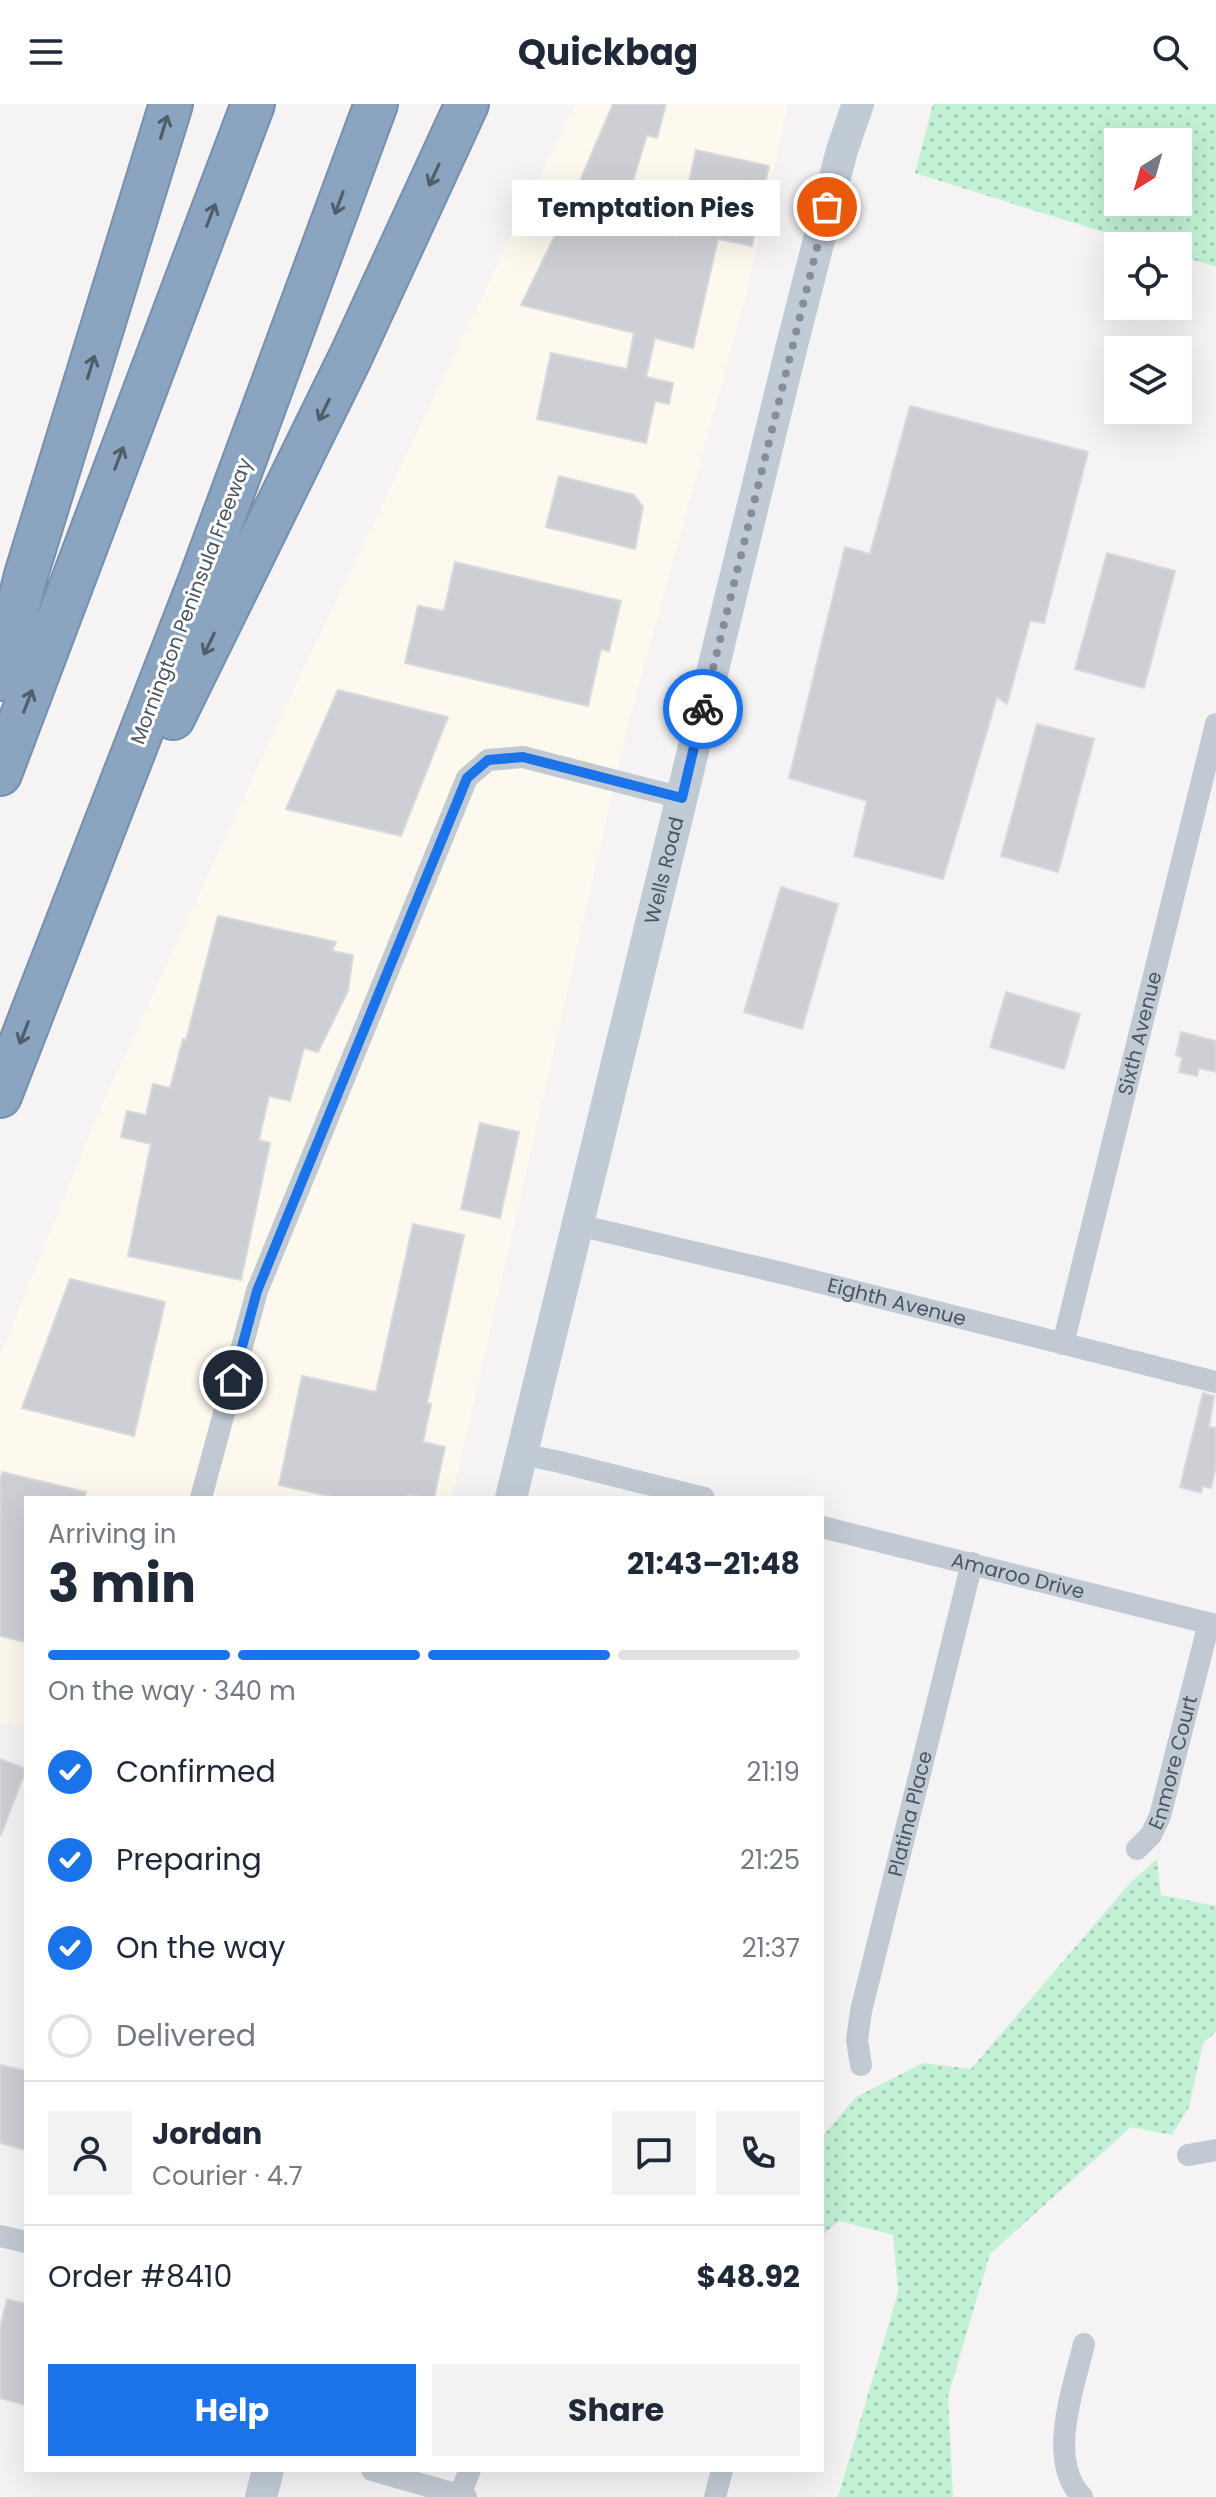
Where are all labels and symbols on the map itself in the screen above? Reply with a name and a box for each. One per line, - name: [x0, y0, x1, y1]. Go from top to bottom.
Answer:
- one-way arrow: [157, 115, 172, 141]
- north arrow: [1104, 128, 1192, 216]
- one-way arrow: [426, 163, 441, 187]
- pin: [793, 173, 861, 241]
- callout: Temptation Pies: [511, 179, 779, 235]
- one-way arrow: [331, 191, 345, 215]
- one-way arrow: [205, 203, 219, 227]
- one-way arrow: [84, 354, 99, 380]
- one-way arrow: [316, 398, 331, 422]
- one-way arrow: [113, 446, 127, 471]
- street label: Mornington Peninsula Freeway: [123, 454, 259, 748]
- one-way arrow: [201, 631, 217, 655]
- courier: [663, 669, 743, 749]
- one-way arrow: [21, 689, 36, 714]
- street label: Wells Road: [637, 814, 691, 927]
- street label: Sixth Avenue: [1111, 968, 1168, 1098]
- one-way arrow: [16, 1020, 30, 1045]
- street label: Eighth Avenue: [825, 1271, 969, 1333]
- pin: [199, 1346, 267, 1414]
- street label: Amaroo Drive: [949, 1546, 1088, 1606]
- street label: Enmore Court: [1142, 1692, 1204, 1834]
- street label: Platina Place: [881, 1748, 939, 1879]

